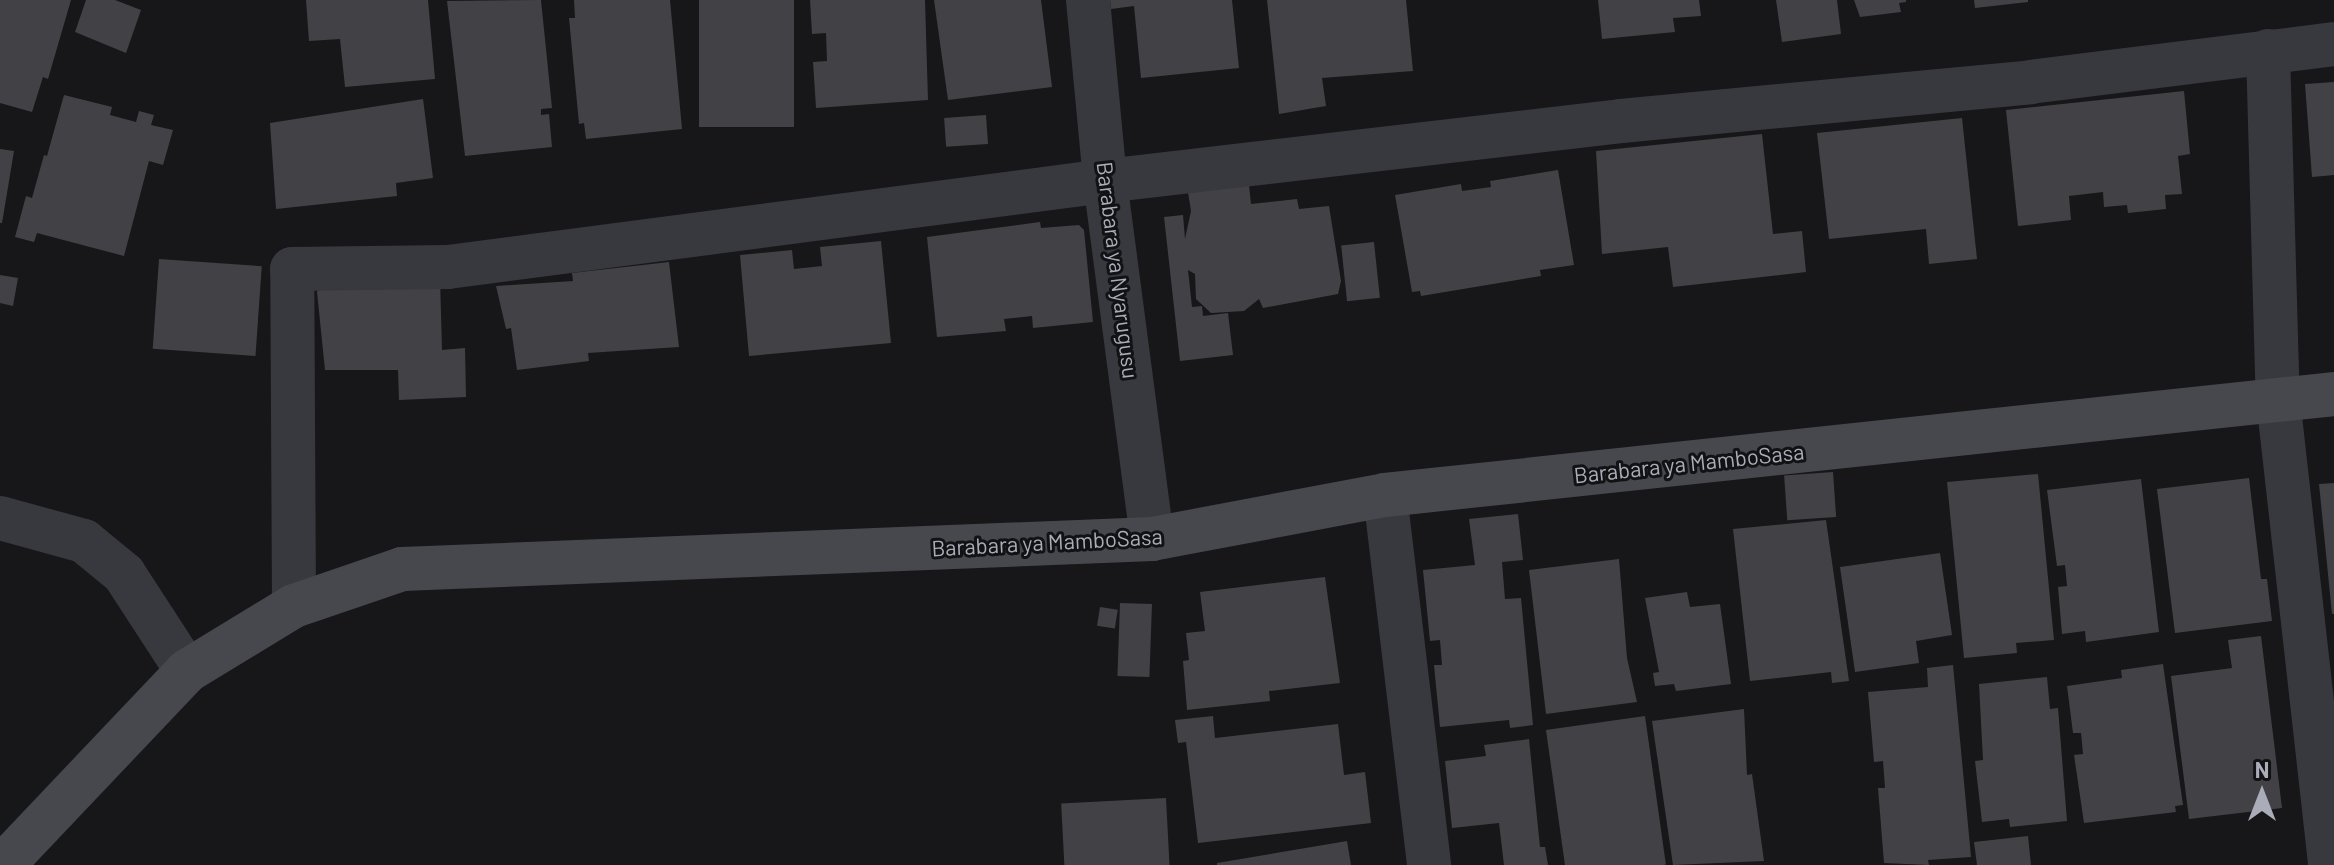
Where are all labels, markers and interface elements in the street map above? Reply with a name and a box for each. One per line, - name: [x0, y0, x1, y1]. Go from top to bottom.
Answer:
- street label: Barabara ya Nyarugusu: [1092, 160, 1144, 380]
- street label: Barabara ya MamboSasa: [1573, 438, 1805, 488]
- street label: Barabara ya MamboSasa: [931, 523, 1163, 561]
- north arrow: [2222, 753, 2302, 833]
- text: N: [2255, 756, 2269, 782]

